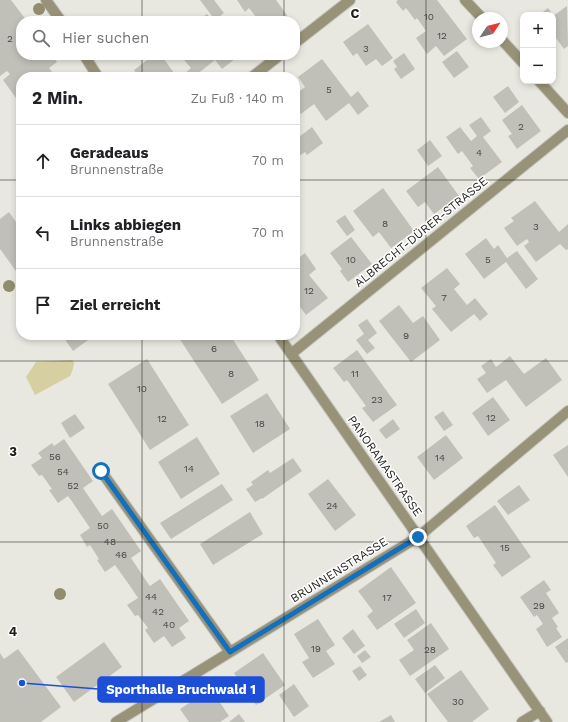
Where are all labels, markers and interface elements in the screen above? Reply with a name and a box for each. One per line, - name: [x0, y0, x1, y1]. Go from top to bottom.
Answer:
- text: C: [351, 6, 360, 21]
- house number: 10: [424, 11, 434, 22]
- north arrow: [472, 12, 508, 48]
- map controls: [520, 12, 556, 84]
- button: +: [520, 12, 556, 48]
- search box: [16, 16, 300, 60]
- icon: search: [30, 27, 52, 49]
- text: Hier suchen: [62, 29, 149, 47]
- house number: 12: [437, 30, 447, 41]
- house number: 2: [7, 33, 13, 44]
- house number: 3: [363, 43, 369, 54]
- button: −: [520, 48, 556, 84]
- house number: 5: [326, 84, 332, 95]
- text: 2 Min.: [32, 88, 83, 108]
- text: Zu Fuß · 140 m: [191, 91, 284, 106]
- house number: 2: [518, 121, 524, 132]
- text: Geradeaus: [70, 144, 149, 162]
- house number: 4: [476, 147, 482, 158]
- icon: ahead: [32, 150, 54, 172]
- text: 70 m: [252, 153, 284, 168]
- text: Brunnenstraße: [70, 162, 164, 177]
- street label: ALBRECHT-DÜRER-STRASSE: [352, 174, 491, 290]
- text: Links abbiegen: [70, 216, 181, 234]
- house number: 8: [382, 218, 388, 229]
- house number: 3: [533, 221, 539, 232]
- icon: left: [32, 222, 54, 244]
- text: 70 m: [252, 225, 284, 240]
- text: Brunnenstraße: [70, 234, 164, 249]
- house number: 10: [346, 254, 356, 265]
- house number: 5: [485, 254, 491, 265]
- house number: 12: [304, 285, 314, 296]
- house number: 7: [441, 292, 447, 303]
- icon: arrive: [32, 294, 54, 316]
- text: Ziel erreicht: [70, 296, 160, 314]
- house number: 9: [403, 330, 409, 341]
- house number: 6: [211, 343, 217, 354]
- house number: 8: [228, 368, 234, 379]
- house number: 11: [351, 368, 359, 379]
- house number: 10: [137, 383, 147, 394]
- house number: 23: [371, 394, 383, 405]
- house number: 12: [486, 412, 496, 423]
- house number: 12: [157, 413, 167, 424]
- street label: PANORAMASTRASSE: [345, 413, 425, 519]
- house number: 18: [255, 418, 265, 429]
- text: 3: [9, 444, 17, 459]
- house number: 56: [49, 451, 61, 462]
- house number: 14: [435, 452, 445, 463]
- route start: [92, 462, 110, 480]
- house number: 14: [184, 463, 194, 474]
- house number: 54: [57, 466, 69, 477]
- house number: 52: [67, 480, 79, 491]
- house number: 24: [326, 500, 338, 511]
- house number: 50: [97, 520, 109, 531]
- route end: [409, 528, 427, 546]
- street label: BRUNNENSTRASSE: [288, 534, 390, 606]
- house number: 48: [104, 536, 116, 547]
- house number: 15: [500, 542, 510, 553]
- house number: 46: [115, 549, 127, 560]
- house number: 44: [145, 591, 157, 602]
- house number: 17: [382, 592, 392, 603]
- house number: 29: [533, 600, 545, 611]
- house number: 42: [152, 606, 164, 617]
- house number: 40: [163, 619, 175, 630]
- text: 4: [9, 624, 18, 639]
- house number: 19: [311, 643, 321, 654]
- house number: 28: [424, 644, 436, 655]
- callout: Sporthalle Bruchwald 1: [98, 677, 264, 702]
- text: Sporthalle Bruchwald 1: [106, 682, 256, 697]
- house number: 30: [452, 696, 464, 707]

